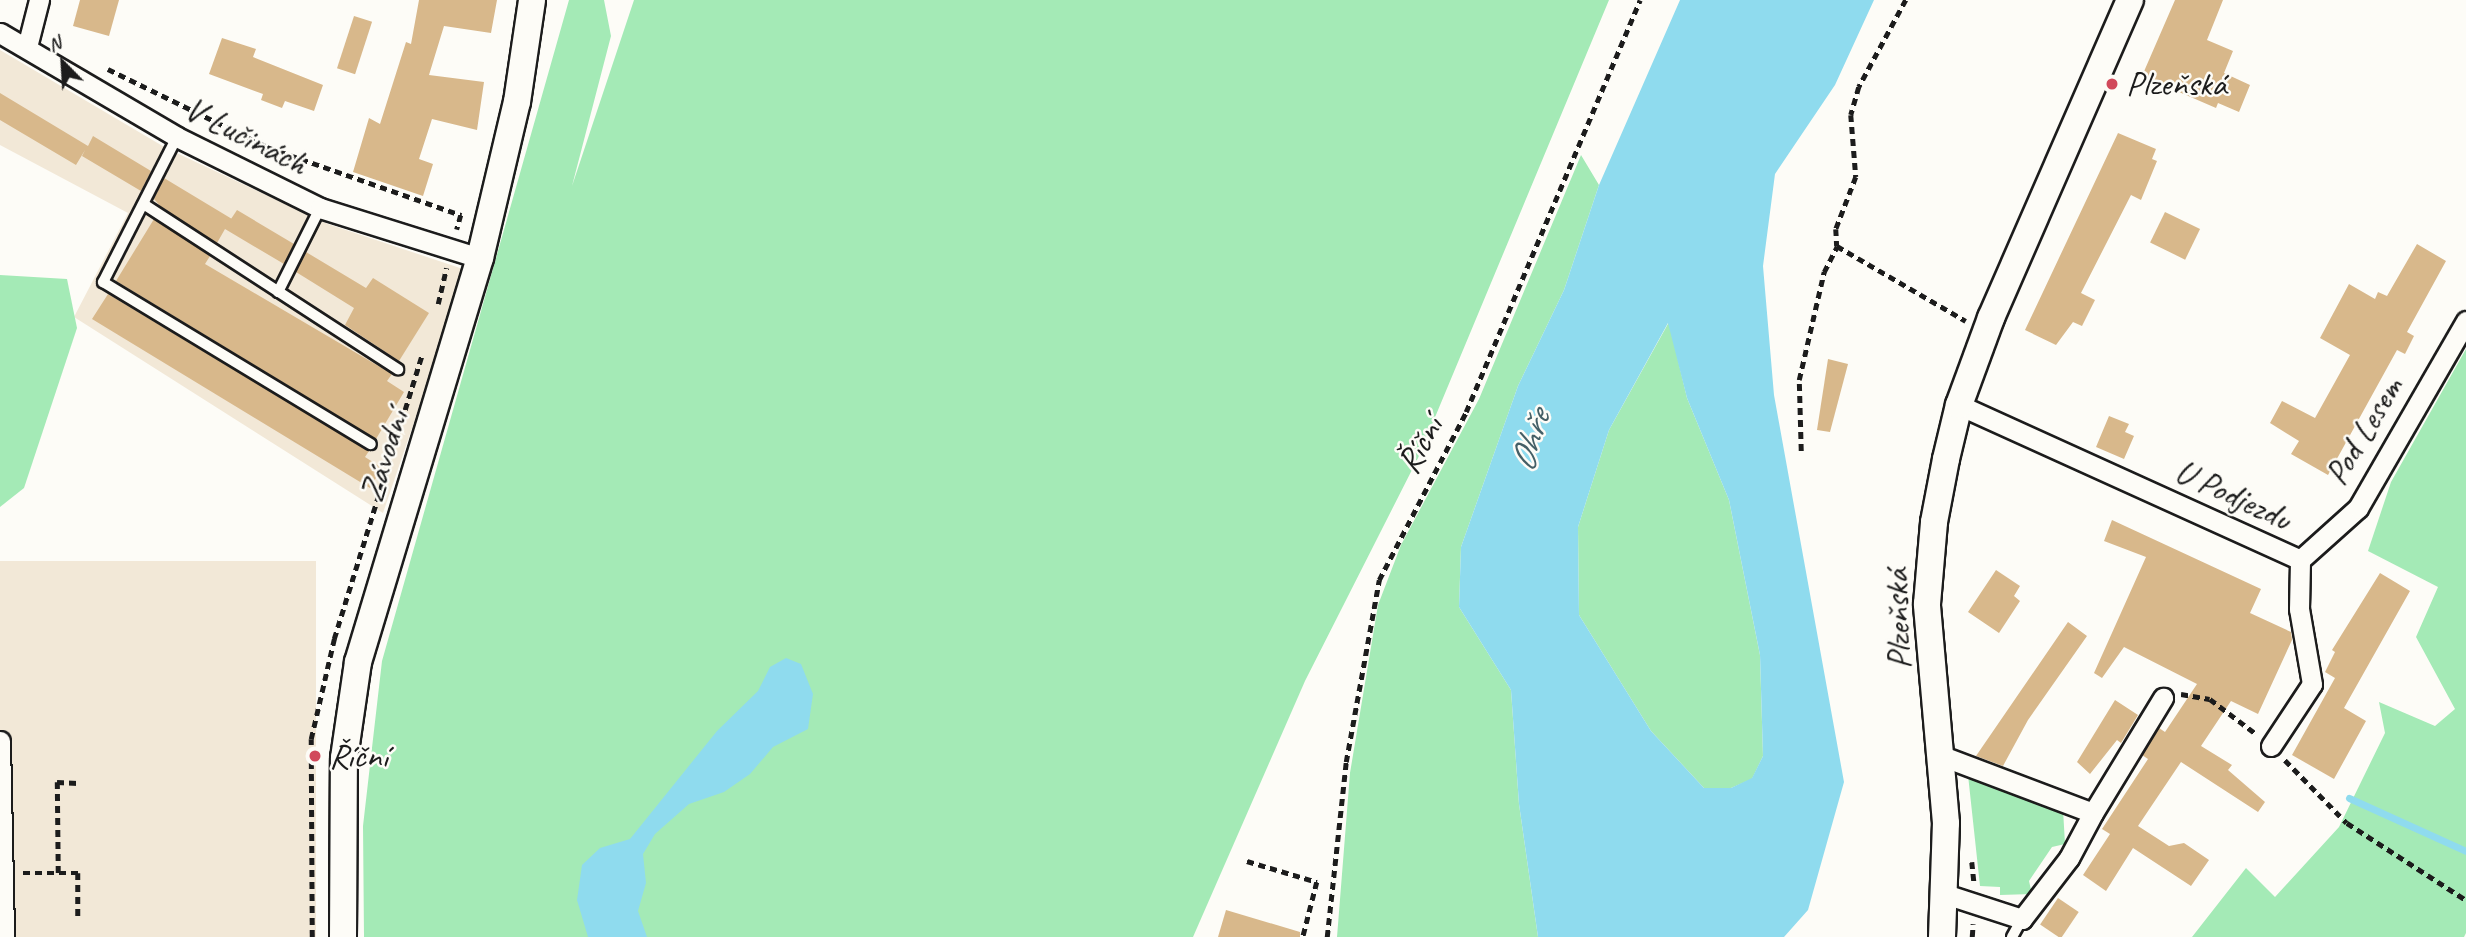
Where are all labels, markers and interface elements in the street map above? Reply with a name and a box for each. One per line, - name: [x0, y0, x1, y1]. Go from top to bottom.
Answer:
- north arrow: [28, 28, 98, 98]
- text: N: [44, 30, 65, 57]
- place label: Plzeňská: [2126, 63, 2227, 105]
- marker: Plzeňská: [2104, 76, 2120, 92]
- street label: V Lučinách: [178, 88, 314, 184]
- street label: Pod Lesem: [2315, 368, 2413, 494]
- street label: Závodní: [350, 405, 418, 507]
- water label: Ohře: [1500, 405, 1560, 477]
- street label: Říční: [1387, 409, 1453, 481]
- street label: U Podjezdu: [2168, 450, 2298, 540]
- street label: Plzeňská: [1875, 568, 1921, 670]
- place label: Říční: [329, 735, 388, 777]
- marker: Říční: [307, 748, 323, 764]

